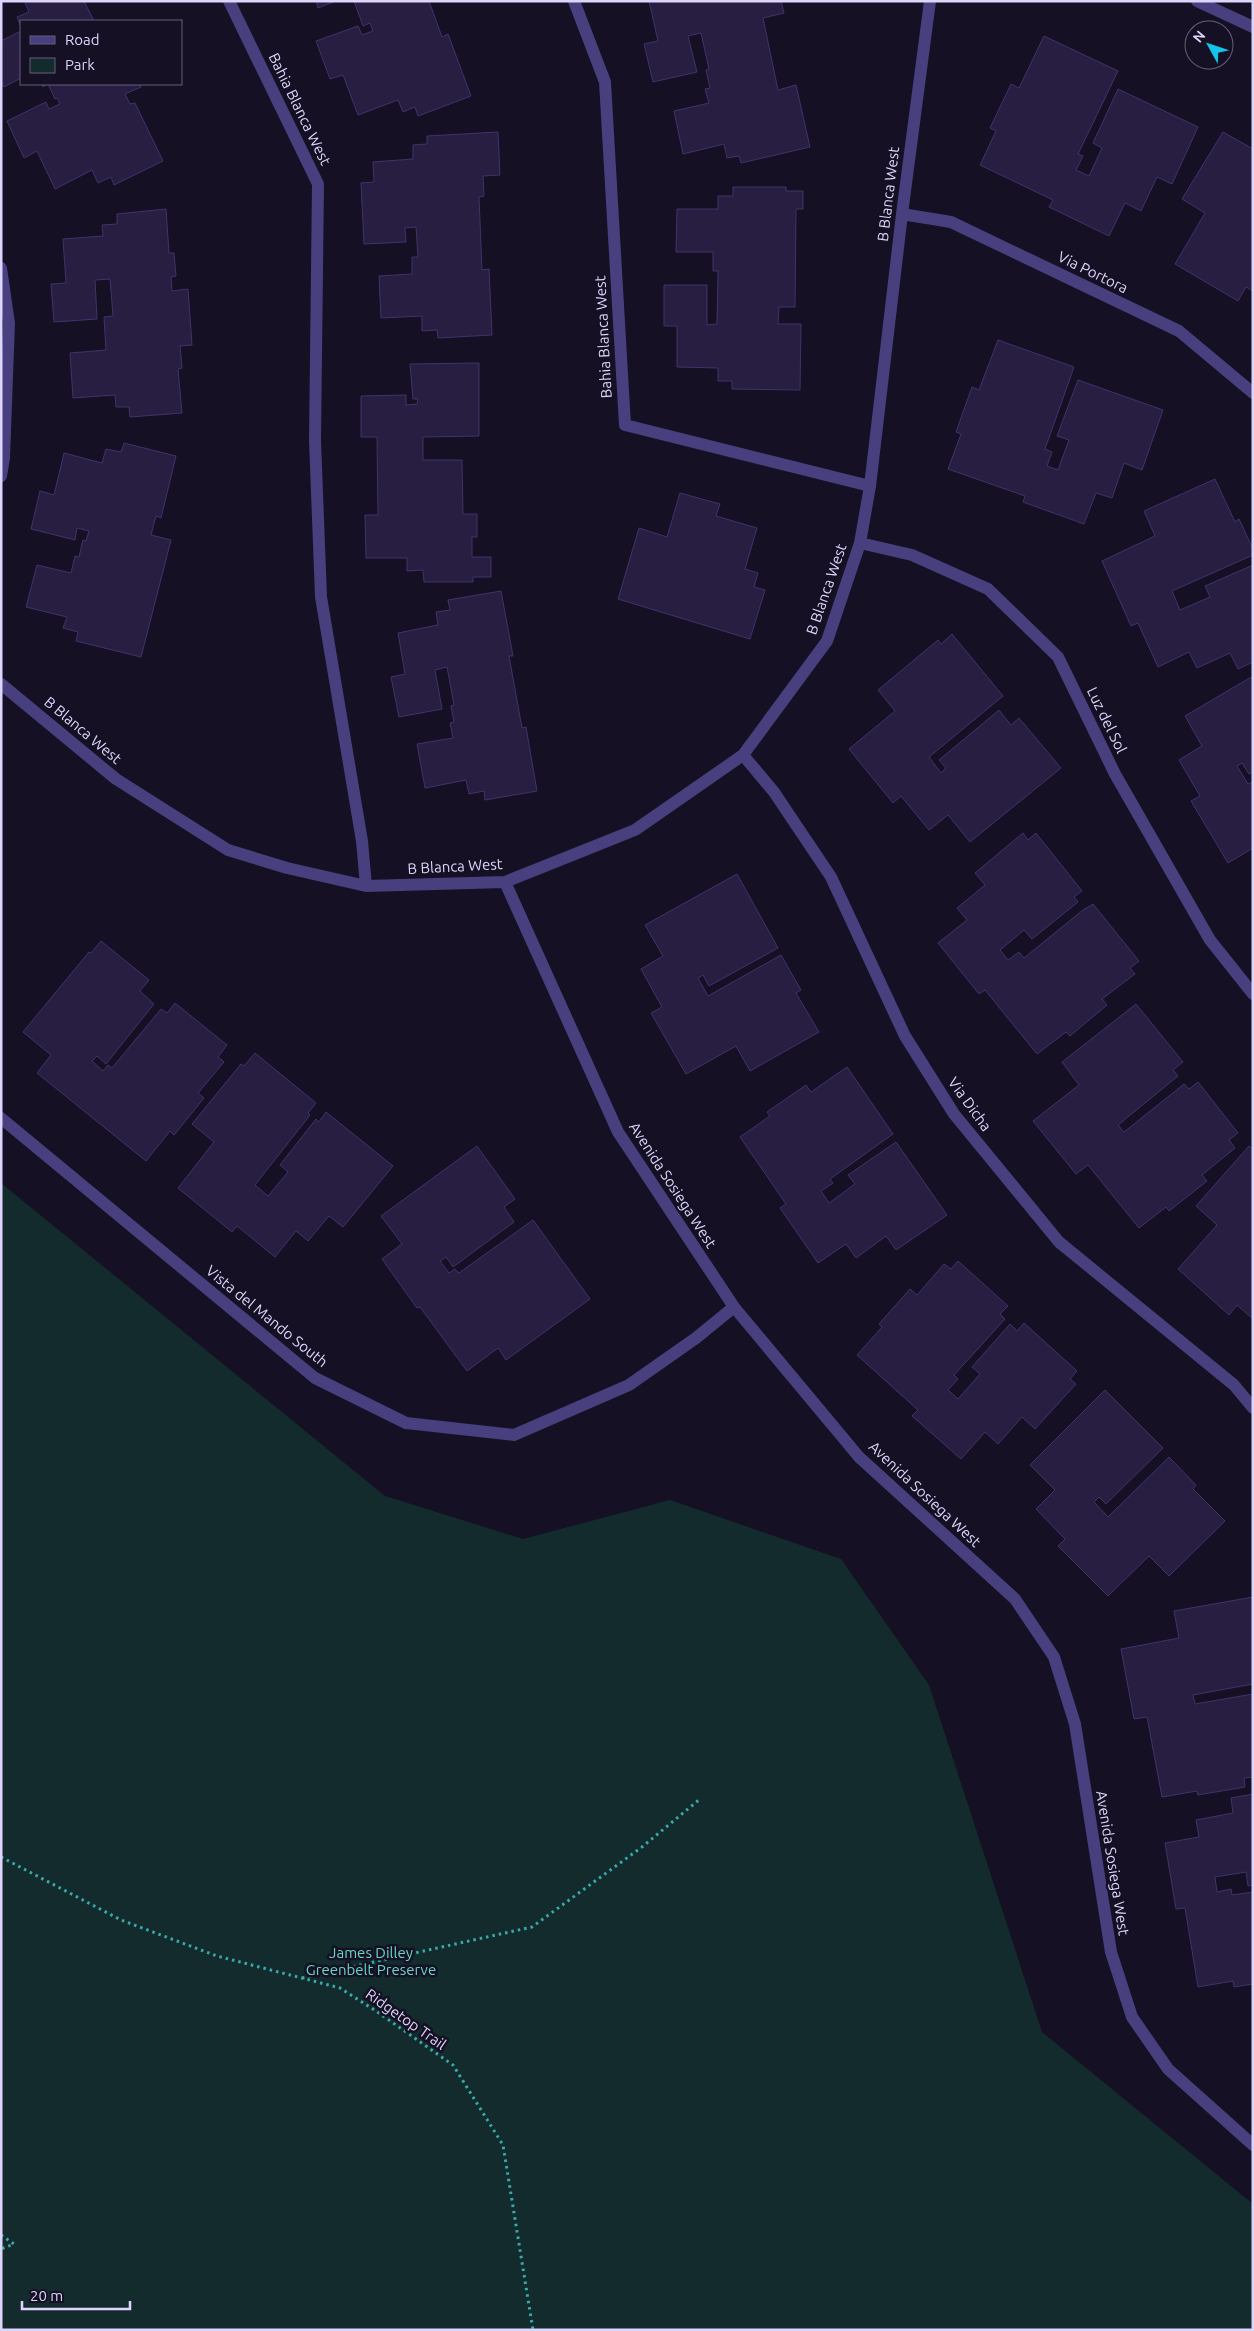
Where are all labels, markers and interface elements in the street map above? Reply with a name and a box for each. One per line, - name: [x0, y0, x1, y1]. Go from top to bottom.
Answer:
- legend: [20, 20, 182, 85]
- north arrow: [1184, 20, 1234, 70]
- text: N: [1190, 27, 1209, 46]
- text: Road: [65, 31, 100, 48]
- street label: Bahia Blanca West: [265, 50, 335, 168]
- text: Park: [65, 56, 95, 73]
- street label: B Blanca West: [874, 146, 902, 242]
- street label: Via Portora: [1055, 248, 1131, 296]
- street label: Bahia Blanca West: [591, 275, 615, 399]
- street label: B Blanca West: [802, 541, 850, 637]
- street label: Luz del Sol: [1084, 684, 1130, 756]
- street label: B Blanca West: [41, 693, 125, 767]
- street label: B Blanca West: [407, 855, 503, 877]
- street label: Via Dicha: [945, 1074, 995, 1134]
- street label: Avenida Sosiega West: [626, 1119, 720, 1251]
- street label: Vista del Mando South: [203, 1262, 331, 1370]
- street label: Avenida Sosiega West: [866, 1438, 984, 1550]
- street label: Avenida Sosiega West: [1093, 1789, 1133, 1937]
- park label: James Dilley Greenbelt Preserve: [306, 1944, 436, 1978]
- street label: Ridgetop Trail: [362, 1985, 450, 2053]
- scale bar: [22, 2278, 130, 2310]
- text: 20 m: [30, 2287, 63, 2304]

